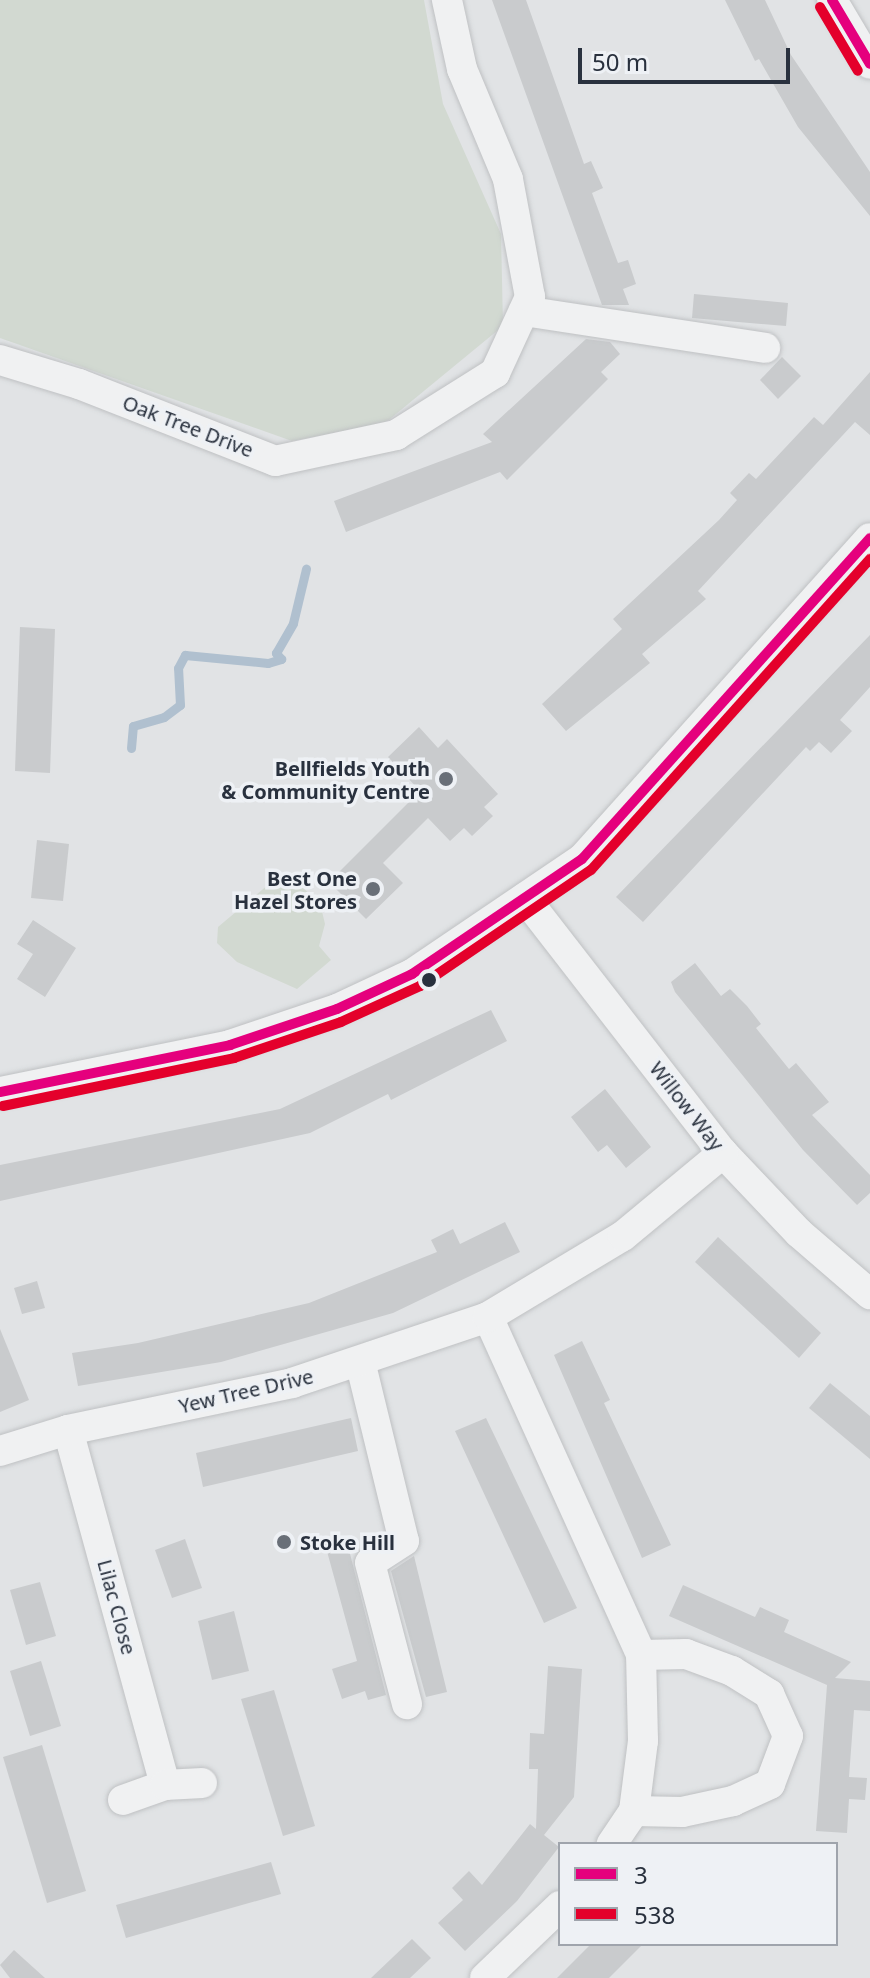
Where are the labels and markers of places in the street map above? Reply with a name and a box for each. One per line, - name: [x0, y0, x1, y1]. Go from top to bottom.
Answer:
- place label: Bellfields Youth & Community Centre: [221, 756, 430, 803]
- marker: Bellfields Youth & Community Centre: [437, 770, 455, 788]
- place label: Best One Hazel Stores: [234, 866, 357, 913]
- marker: Best One Hazel Stores: [364, 880, 382, 898]
- unlabelled marker: [421, 972, 437, 988]
- place label: Stoke Hill: [300, 1530, 395, 1554]
- marker: Stoke Hill: [275, 1533, 293, 1551]

